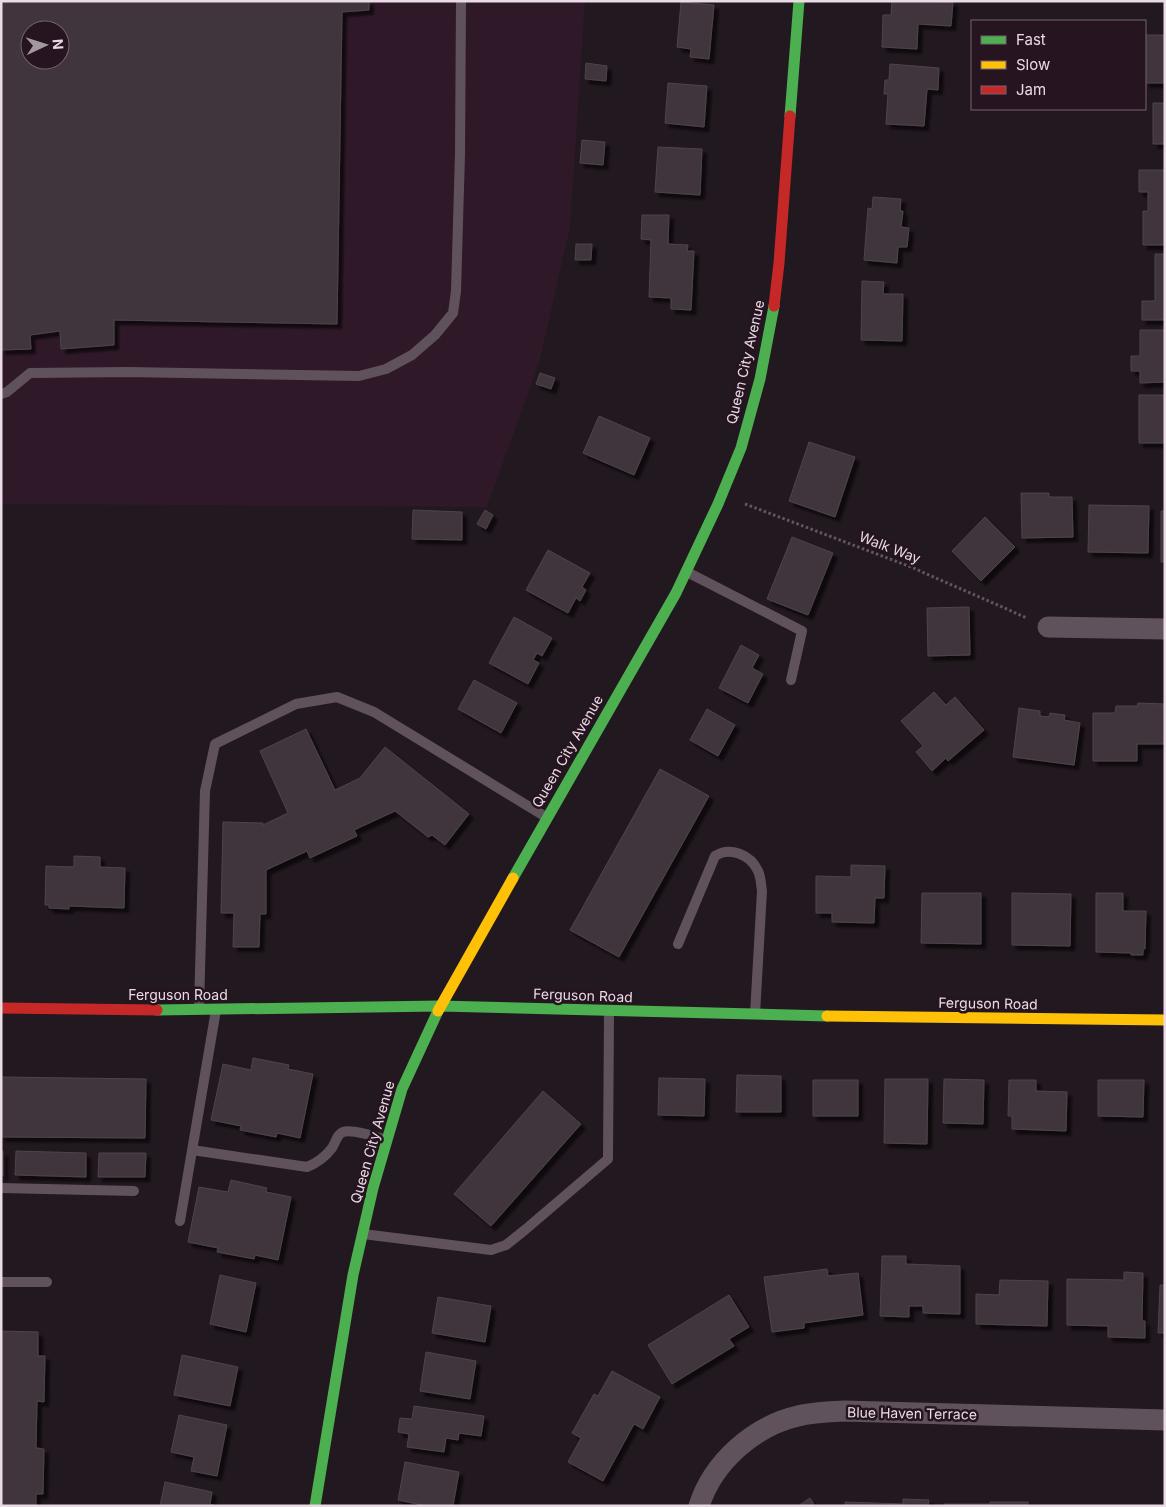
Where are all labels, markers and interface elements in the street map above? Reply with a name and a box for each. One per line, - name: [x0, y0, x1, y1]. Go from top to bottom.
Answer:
- north arrow: [20, 20, 70, 70]
- legend: [971, 20, 1146, 110]
- text: Fast: [1016, 30, 1046, 49]
- text: N: [50, 38, 67, 50]
- text: Slow: [1016, 55, 1050, 74]
- text: Jam: [1016, 80, 1046, 99]
- street label: Queen City Avenue: [722, 298, 768, 426]
- street label: Walk Way: [857, 527, 923, 567]
- street label: Queen City Avenue: [528, 692, 606, 810]
- street label: Ferguson Road: [533, 985, 633, 1005]
- street label: Ferguson Road: [128, 986, 228, 1003]
- street label: Ferguson Road: [938, 994, 1038, 1012]
- street label: Queen City Avenue: [346, 1079, 398, 1205]
- street label: Blue Haven Terrace: [847, 1403, 977, 1423]

